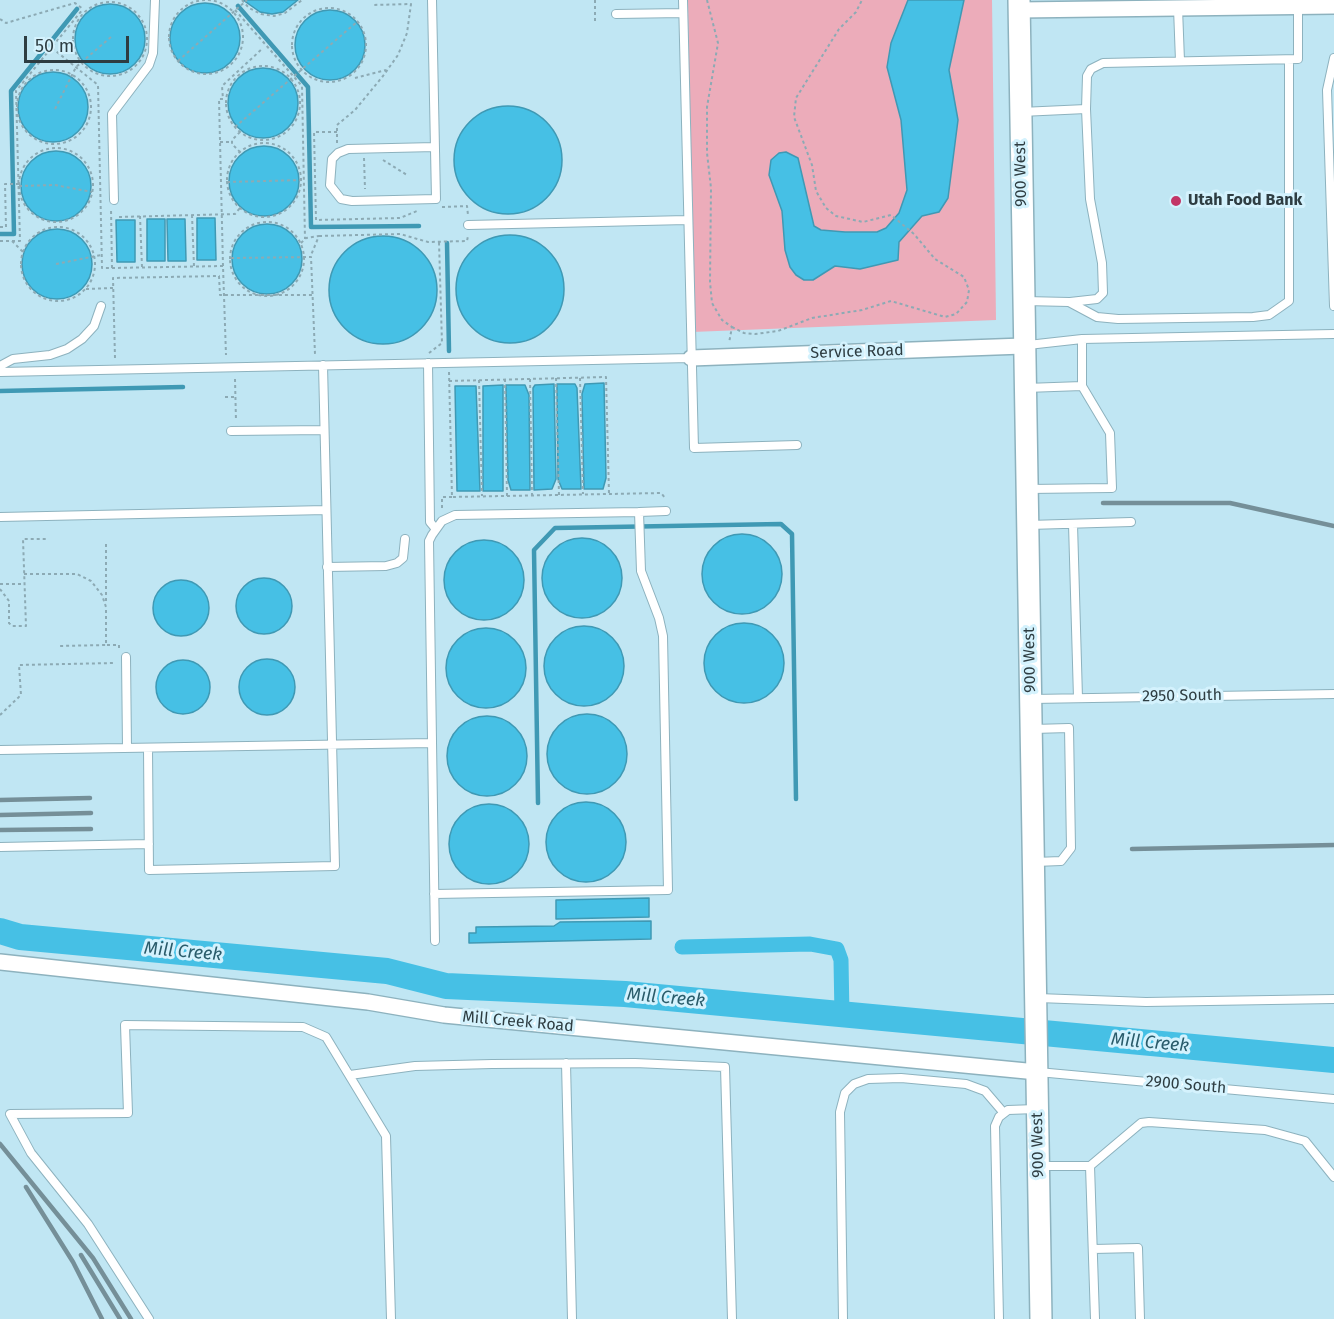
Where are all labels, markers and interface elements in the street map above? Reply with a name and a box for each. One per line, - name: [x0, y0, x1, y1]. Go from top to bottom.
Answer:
- scale bar: [27, 24, 132, 62]
- text: 50 m: [35, 35, 74, 57]
- street label: 900 West: [1011, 141, 1031, 207]
- place label: Utah Food Bank: [1188, 191, 1302, 211]
- marker: Utah Food Bank: [1169, 194, 1183, 208]
- street label: Service Road: [810, 341, 904, 363]
- street label: 900 West: [1020, 627, 1040, 693]
- street label: 2950 South: [1142, 686, 1222, 706]
- water label: Mill Creek: [143, 938, 223, 966]
- water label: Mill Creek: [626, 984, 706, 1012]
- street label: Mill Creek Road: [461, 1008, 575, 1036]
- water label: Mill Creek: [1110, 1029, 1190, 1057]
- street label: 2900 South: [1145, 1072, 1227, 1098]
- street label: 900 West: [1028, 1112, 1048, 1178]

